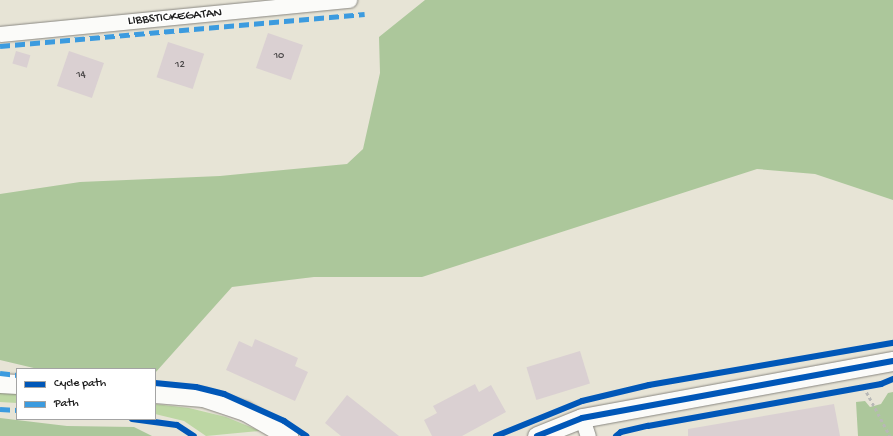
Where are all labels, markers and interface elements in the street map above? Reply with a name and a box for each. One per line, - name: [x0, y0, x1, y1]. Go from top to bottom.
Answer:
- street label: LIBBSTICKEGATAN: [127, 6, 223, 30]
- house number: 10: [274, 49, 284, 63]
- house number: 12: [175, 58, 185, 72]
- house number: 14: [76, 68, 86, 82]
- legend: [16, 368, 156, 420]
- text: Cycle path: [54, 377, 106, 391]
- text: Path: [54, 397, 79, 411]

